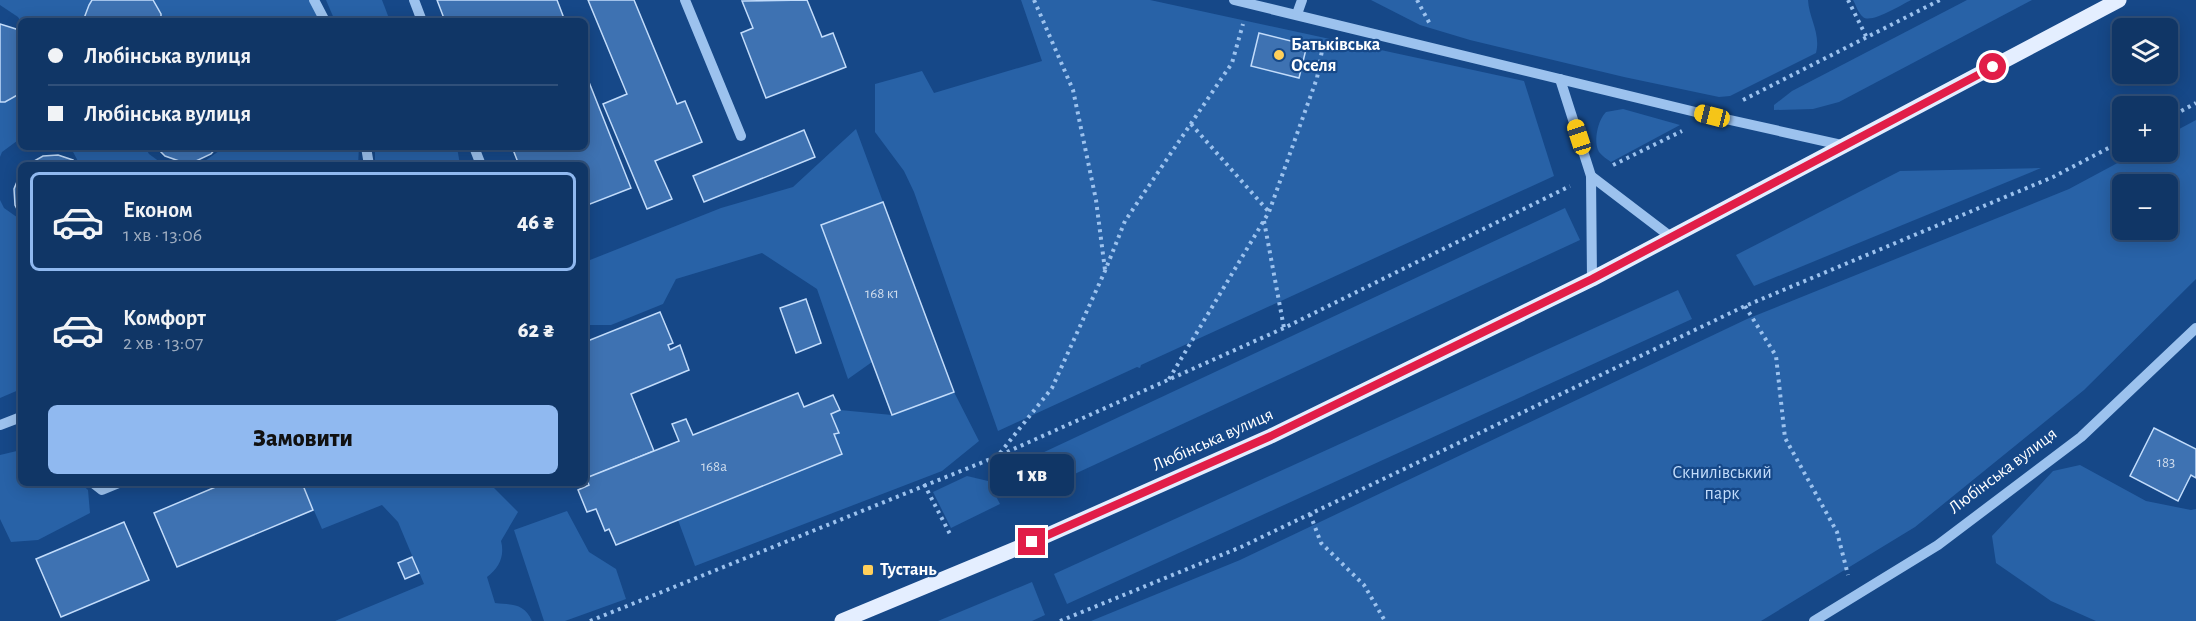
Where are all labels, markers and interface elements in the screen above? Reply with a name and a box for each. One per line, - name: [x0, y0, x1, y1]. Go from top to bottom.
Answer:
- map controls: [2112, 18, 2178, 240]
- button: layers: [2112, 18, 2178, 84]
- place label: Батьківська Оселя: [1291, 36, 1381, 75]
- text: Любінська вулиця: [84, 45, 251, 67]
- marker: Батьківська Оселя: [1272, 48, 1286, 62]
- route start: [1979, 53, 2006, 80]
- button: +: [2112, 96, 2178, 162]
- text: Любінська вулиця: [84, 103, 251, 125]
- car: [1692, 103, 1732, 129]
- car: [1565, 117, 1593, 157]
- button: −: [2112, 174, 2178, 240]
- icon: car: [51, 195, 105, 249]
- text: Економ: [123, 199, 193, 221]
- text: 46 ₴: [517, 211, 555, 233]
- text: 1 хв · 13:06: [123, 225, 202, 245]
- house number: 168 к1: [865, 286, 899, 301]
- icon: car: [51, 303, 105, 357]
- text: Комфорт: [123, 307, 206, 329]
- text: 62 ₴: [518, 319, 555, 341]
- text: 2 хв · 13:07: [123, 333, 203, 353]
- street label: Любінська вулиця: [1150, 404, 1276, 475]
- button: Замовити: [48, 405, 558, 474]
- street label: Любінська вулиця: [1945, 424, 2060, 517]
- callout: 1 хв: [990, 455, 1074, 497]
- house number: 183: [2157, 455, 2175, 470]
- house number: 168а: [701, 459, 727, 474]
- park label: Скнилівський парк: [1672, 464, 1772, 503]
- text: 1 хв: [1017, 465, 1047, 485]
- route end: [1018, 528, 1045, 555]
- place label: Тустань: [880, 561, 937, 579]
- marker: Тустань: [861, 563, 875, 577]

